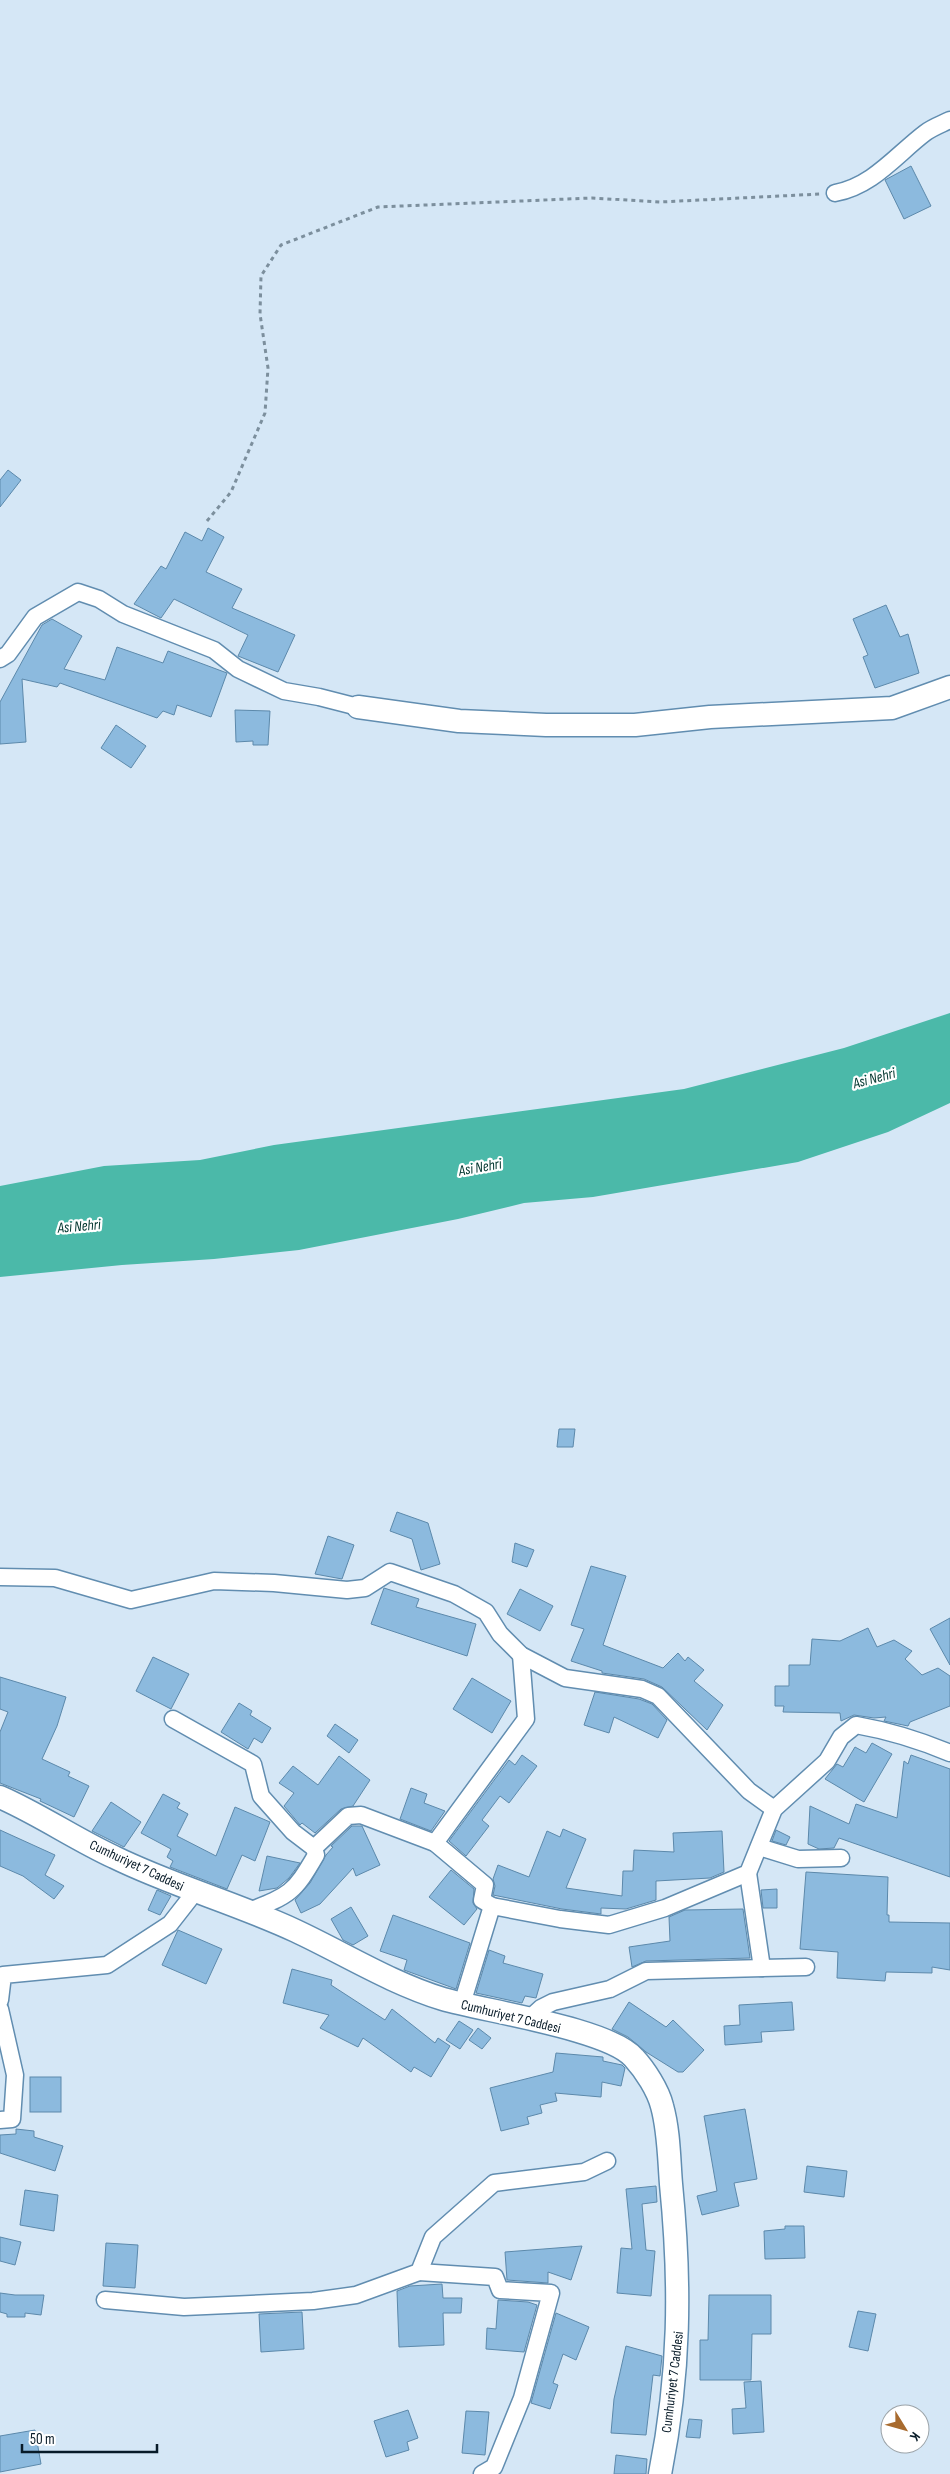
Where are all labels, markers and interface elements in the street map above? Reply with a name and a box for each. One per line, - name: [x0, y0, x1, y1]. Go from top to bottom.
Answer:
- water label: Asi Nehri: [850, 1063, 899, 1094]
- water label: Asi Nehri: [456, 1154, 504, 1181]
- water label: Asi Nehri: [56, 1215, 103, 1238]
- street label: Cumhuriyet 7 Caddesi: [87, 1836, 187, 1895]
- street label: Cumhuriyet 7 Caddesi: [459, 1996, 562, 2037]
- street label: Cumhuriyet 7 Caddesi: [658, 2330, 687, 2434]
- north arrow: [880, 2404, 930, 2454]
- scale bar: [22, 2422, 158, 2454]
- text: K: [906, 2429, 924, 2444]
- text: 50 m: [30, 2430, 55, 2449]

